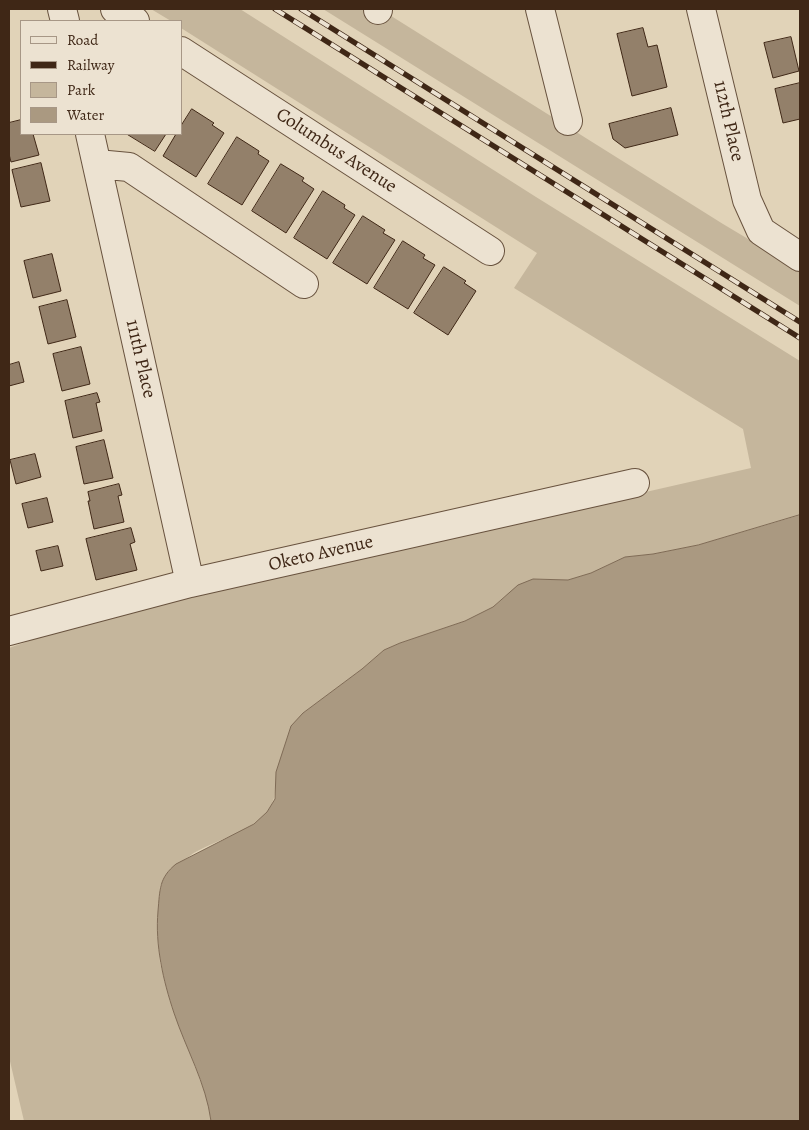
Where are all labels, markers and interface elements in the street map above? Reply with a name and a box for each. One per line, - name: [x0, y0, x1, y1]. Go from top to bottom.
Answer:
- legend: [20, 20, 182, 135]
- text: Road: [67, 30, 98, 50]
- text: Railway: [67, 55, 114, 75]
- street label: 112th Place: [708, 78, 748, 164]
- text: Park: [67, 80, 95, 100]
- street label: Columbus Avenue: [271, 103, 401, 199]
- text: Water: [67, 105, 104, 125]
- street label: 111th Place: [120, 318, 160, 400]
- street label: Oketo Avenue: [266, 531, 376, 577]

